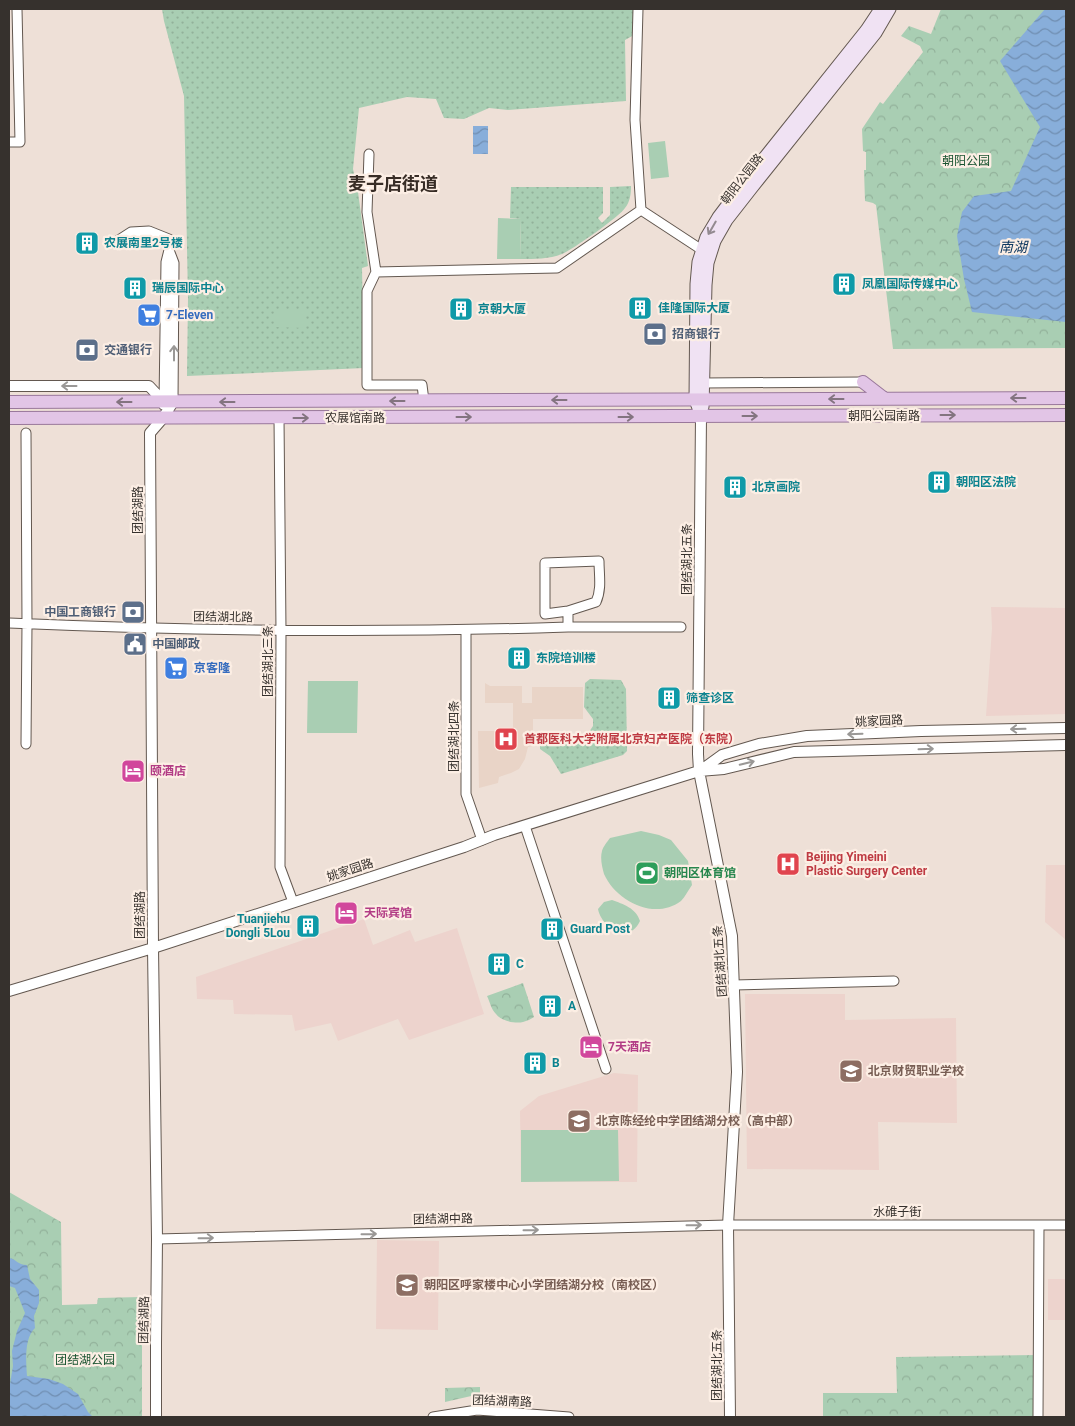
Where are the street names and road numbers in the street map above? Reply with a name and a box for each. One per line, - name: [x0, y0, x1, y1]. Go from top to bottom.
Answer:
- street label: 朝阳公园路: [718, 151, 766, 207]
- street label: 朝阳公园南路: [848, 409, 920, 423]
- street label: 农展馆南路: [325, 411, 385, 425]
- street label: 团结湖路: [131, 486, 145, 534]
- street label: 团结湖北五条: [680, 523, 694, 595]
- street label: 团结湖北路: [193, 609, 253, 625]
- street label: 团结湖北三条: [261, 625, 275, 697]
- street label: 团结湖北四条: [447, 700, 461, 772]
- street label: 姚家园路: [855, 713, 903, 729]
- street label: 姚家园路: [325, 856, 375, 884]
- street label: 团结湖路: [133, 891, 147, 939]
- street label: 团结湖北五条: [711, 925, 729, 997]
- street label: 水碓子街: [873, 1205, 921, 1219]
- street label: 团结湖中路: [413, 1211, 473, 1227]
- street label: 团结湖路: [137, 1296, 151, 1344]
- street label: 团结湖北五条: [710, 1329, 724, 1401]
- street label: 团结湖南路: [472, 1393, 532, 1409]

